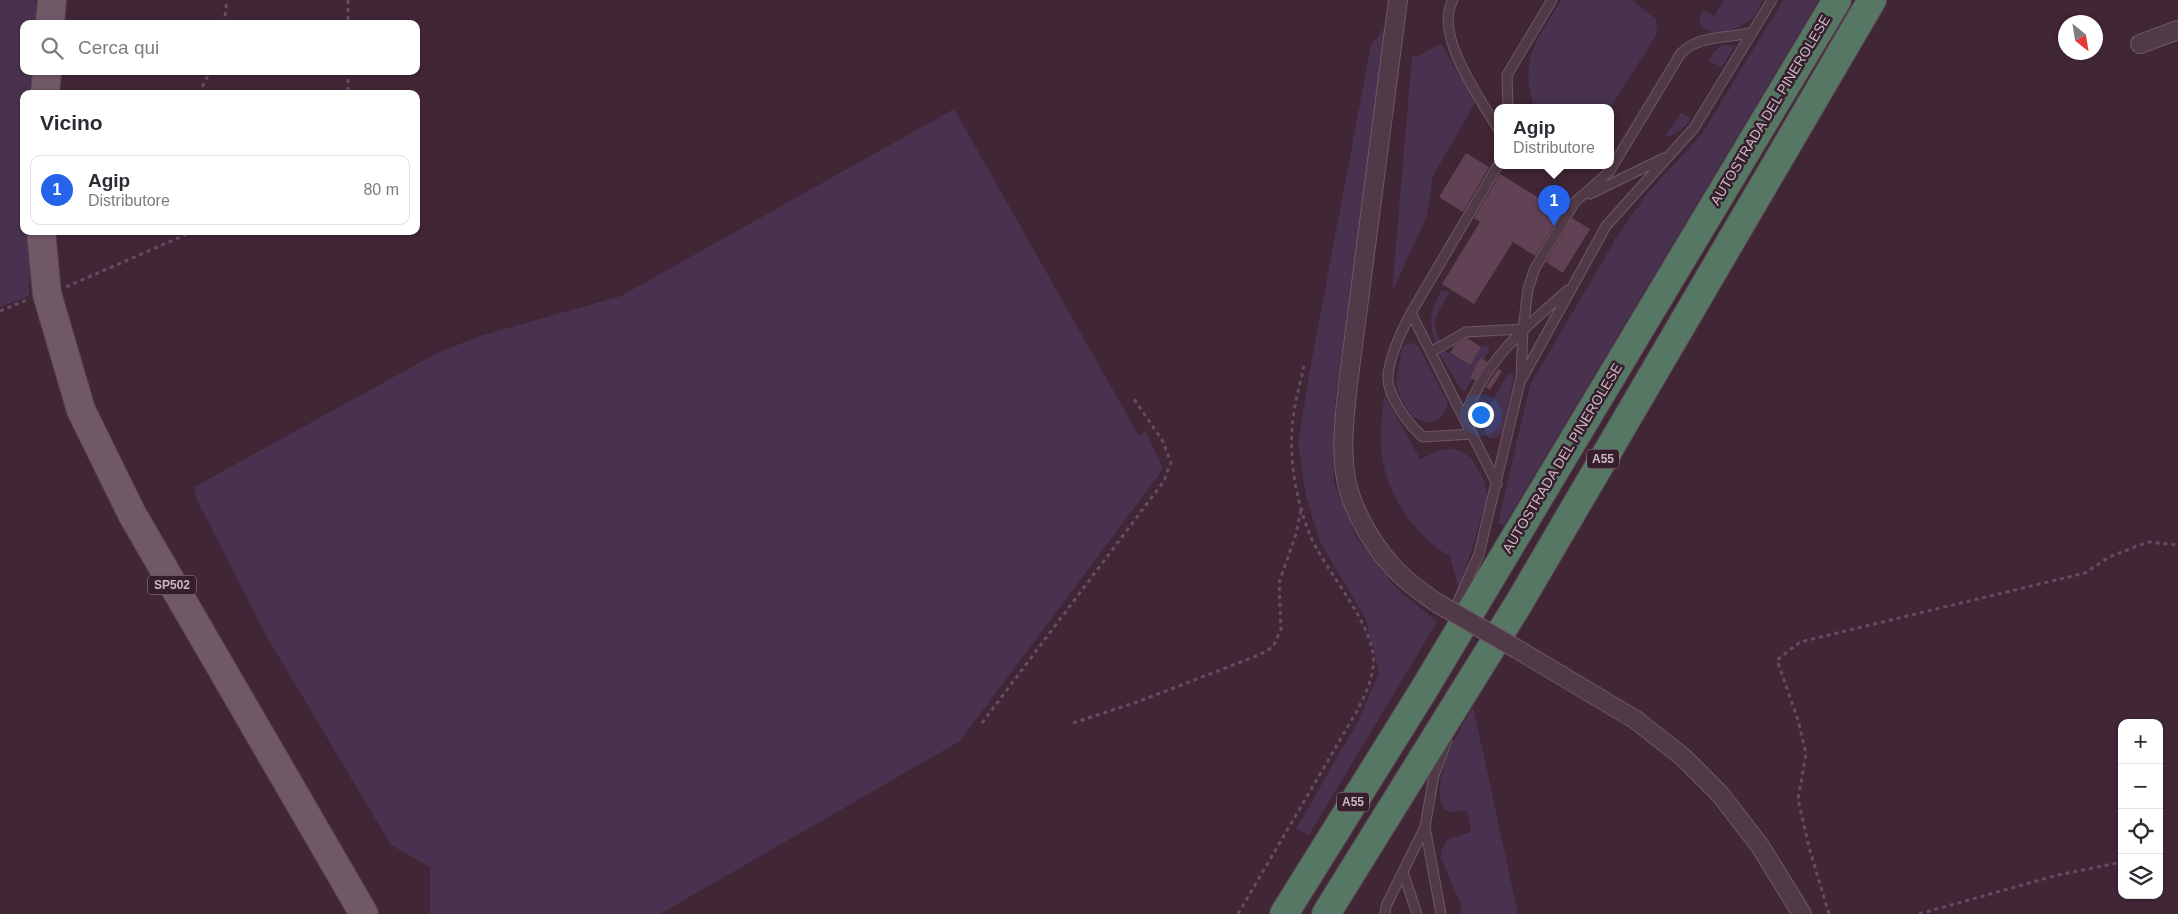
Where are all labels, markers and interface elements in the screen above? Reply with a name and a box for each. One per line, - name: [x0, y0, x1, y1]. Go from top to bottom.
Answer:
- street label: AUTOSTRADA DEL PINEROLESE: [1707, 12, 1833, 208]
- north arrow: [2058, 15, 2103, 60]
- search box: [20, 20, 420, 75]
- icon: search: [38, 34, 66, 62]
- text: Cerca qui: [78, 37, 159, 58]
- popup: [1494, 104, 1614, 169]
- text: Vicino: [40, 111, 103, 134]
- text: Agip: [1513, 117, 1555, 138]
- text: Distributore: [1513, 139, 1595, 156]
- text: Agip: [88, 170, 130, 191]
- text: 1: [53, 181, 61, 198]
- text: 80 m: [363, 181, 399, 198]
- pin: 1: [1538, 185, 1570, 226]
- text: Distributore: [88, 192, 170, 209]
- street label: AUTOSTRADA DEL PINEROLESE: [1499, 360, 1625, 556]
- your location: [1468, 402, 1494, 428]
- road number: A55: [1587, 449, 1619, 468]
- road number: SP502: [148, 576, 196, 594]
- map controls: [2118, 719, 2163, 899]
- button: +: [2118, 719, 2163, 764]
- button: −: [2118, 764, 2163, 809]
- road number: A55: [1337, 792, 1369, 812]
- button: locate: [2118, 809, 2163, 854]
- button: layers: [2118, 854, 2163, 899]

